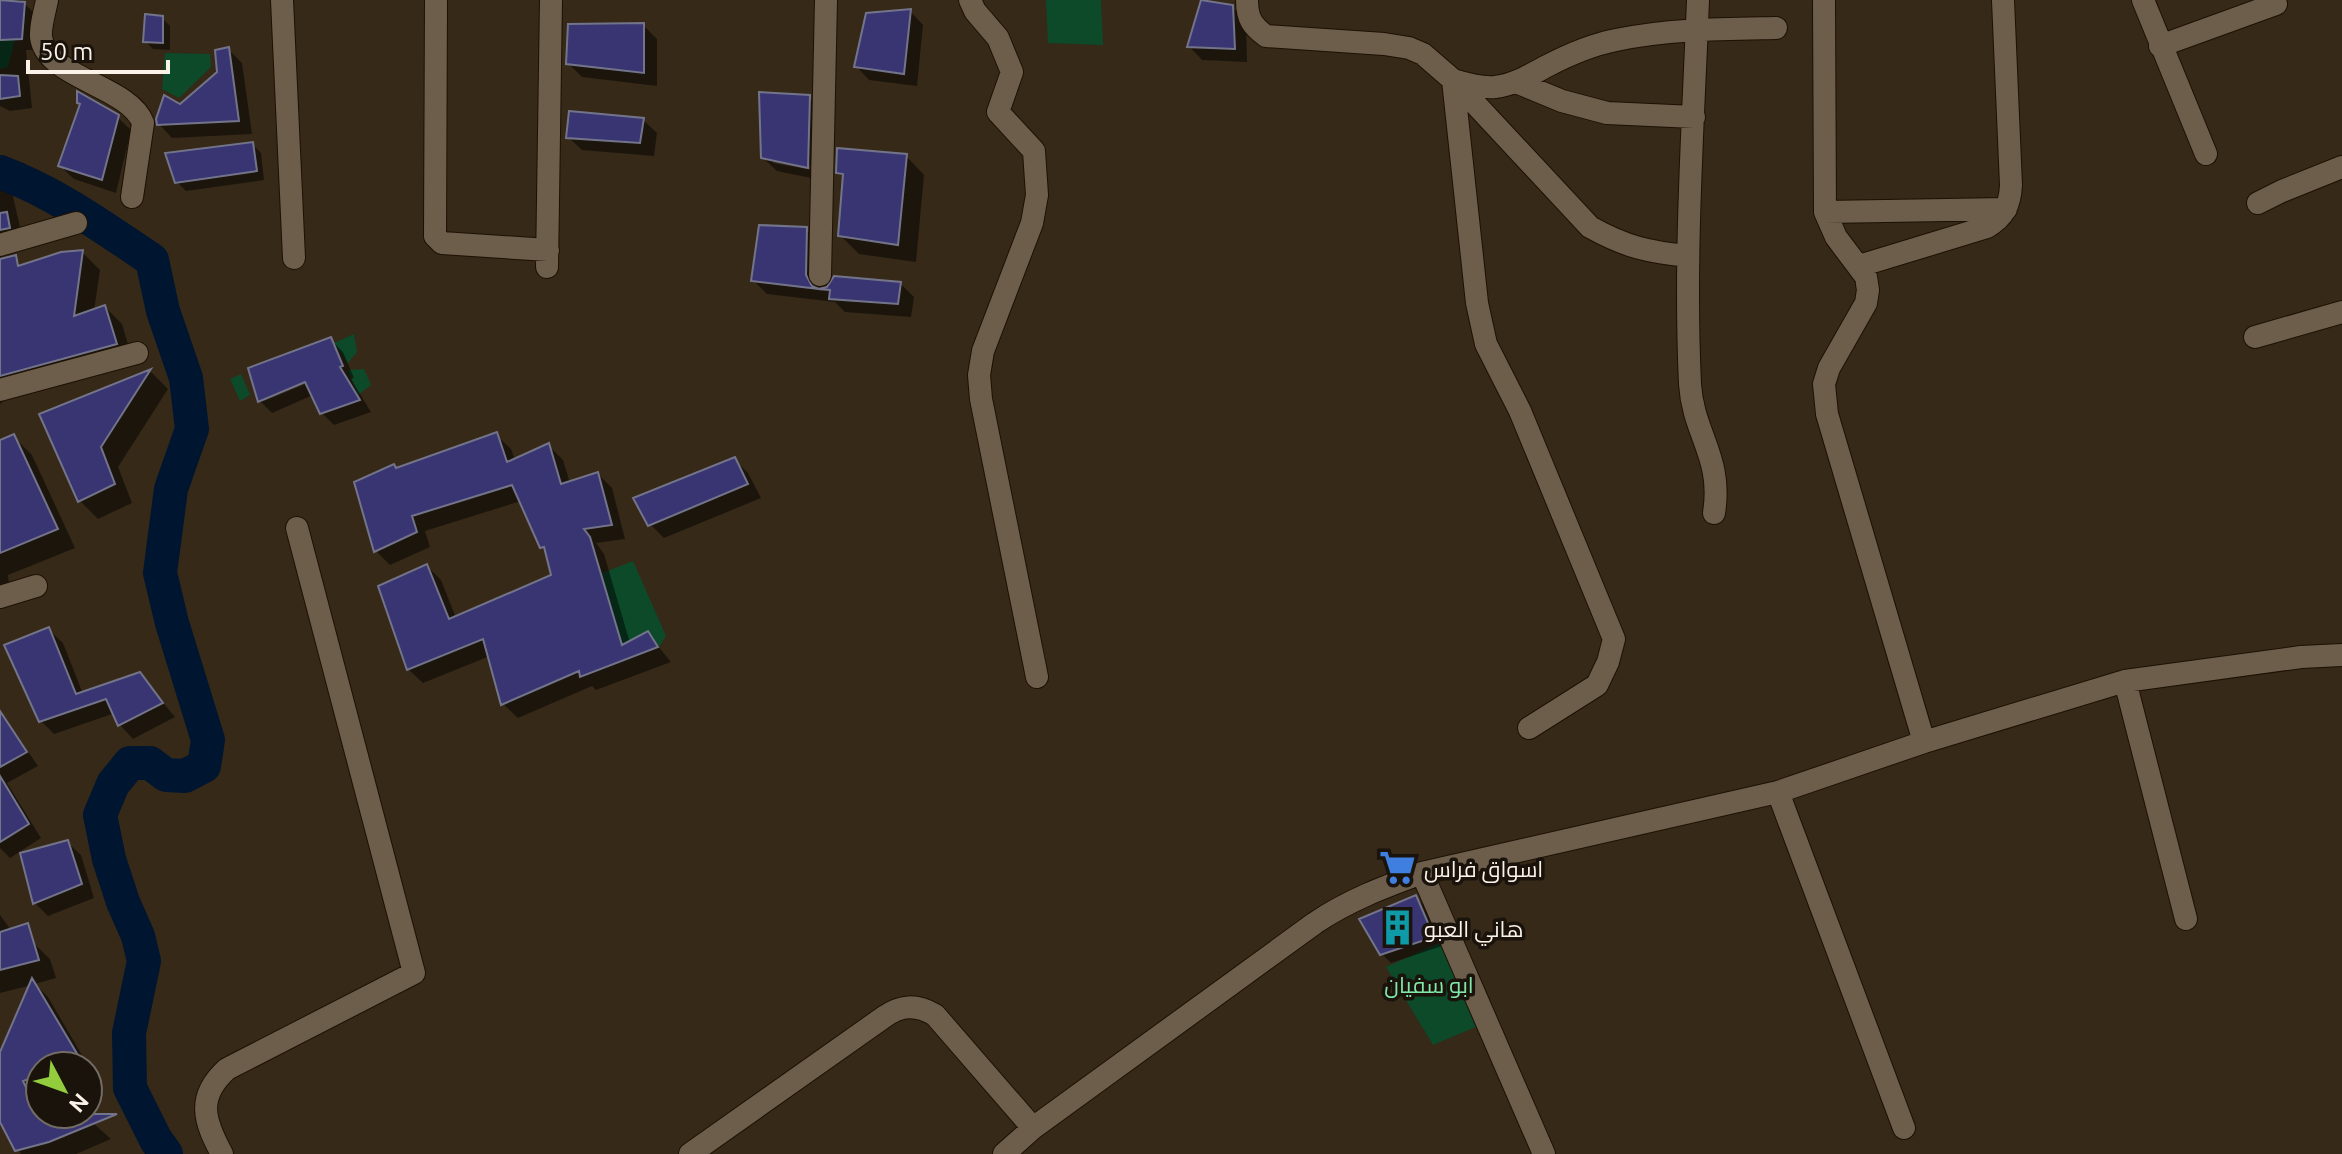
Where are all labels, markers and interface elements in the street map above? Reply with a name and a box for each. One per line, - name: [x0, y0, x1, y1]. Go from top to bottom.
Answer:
- scale bar: [28, 24, 168, 74]
- text: 50 m: [40, 38, 93, 65]
- supermarket icon: اسواق فراس: [1379, 849, 1417, 887]
- place label: اسواق فراس: [1424, 856, 1543, 883]
- building icon: هاني العبو: [1379, 909, 1417, 947]
- place label: هاني العبو: [1424, 916, 1524, 946]
- park label: ابو سفيان: [1384, 972, 1474, 998]
- north arrow: [24, 1050, 104, 1130]
- text: N: [65, 1089, 94, 1118]

